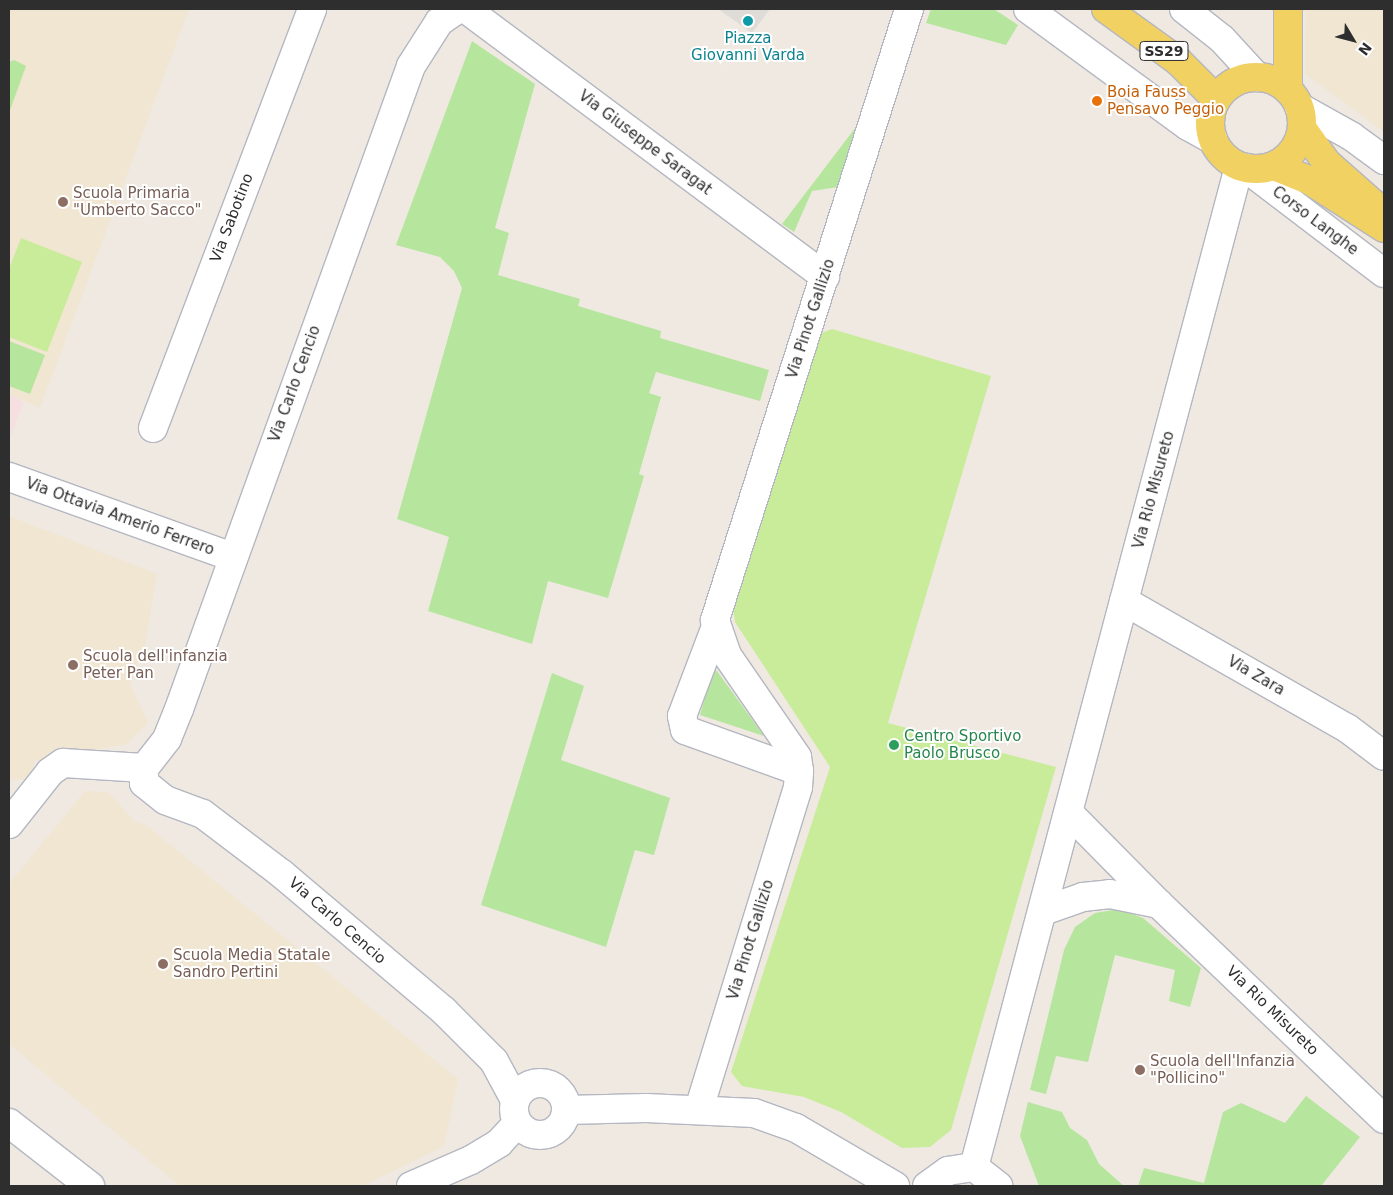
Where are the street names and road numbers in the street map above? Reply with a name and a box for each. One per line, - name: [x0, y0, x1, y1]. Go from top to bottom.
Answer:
- road number: SS29: [1139, 40, 1189, 62]
- street label: Via Giuseppe Saragat: [575, 87, 715, 199]
- street label: Via Sabotino: [207, 171, 257, 265]
- street label: Corso Langhe: [1268, 183, 1362, 259]
- street label: Via Pinot Gallizio: [783, 257, 839, 381]
- street label: Via Carlo Cencio: [266, 323, 324, 445]
- street label: Via Rio Misureto: [1130, 429, 1178, 551]
- street label: Via Ottavia Amerio Ferrero: [23, 474, 217, 560]
- street label: Via Zara: [1224, 652, 1288, 700]
- street label: Via Carlo Cencio: [285, 874, 389, 968]
- street label: Via Pinot Gallizio: [724, 878, 778, 1002]
- street label: Via Rio Misureto: [1222, 962, 1322, 1060]

